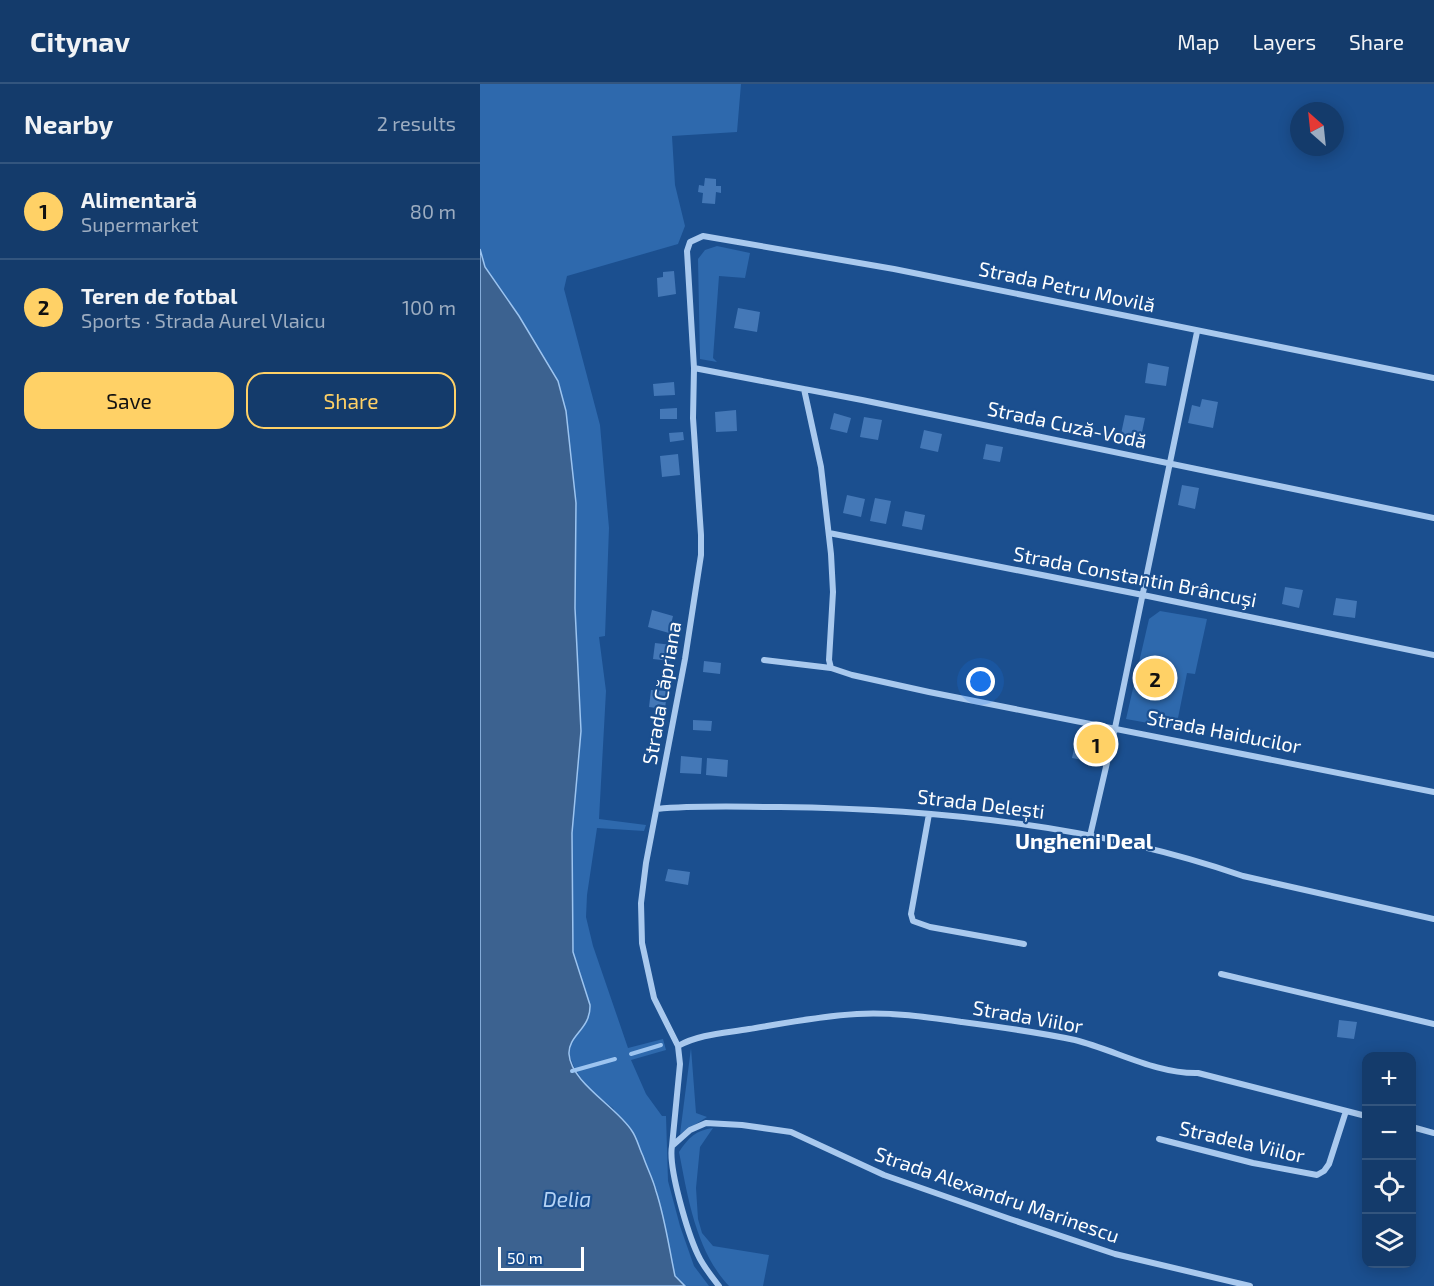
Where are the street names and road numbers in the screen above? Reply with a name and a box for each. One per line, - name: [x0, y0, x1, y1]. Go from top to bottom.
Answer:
- street label: Strada Petru Movilă: [977, 256, 1158, 316]
- street label: Strada Cuză-Vodă: [985, 395, 1149, 453]
- street label: Strada Constantin Brâncuşi: [1011, 541, 1259, 612]
- street label: Strada Căpriana: [637, 619, 685, 766]
- street label: Strada Haiducilor: [1145, 704, 1303, 758]
- street label: Strada Delești: [916, 783, 1046, 825]
- street label: Strada Viilor: [971, 995, 1085, 1038]
- street label: Stradela Viilor: [1177, 1115, 1307, 1167]
- street label: Strada Alexandru Marinescu: [872, 1141, 1123, 1247]

